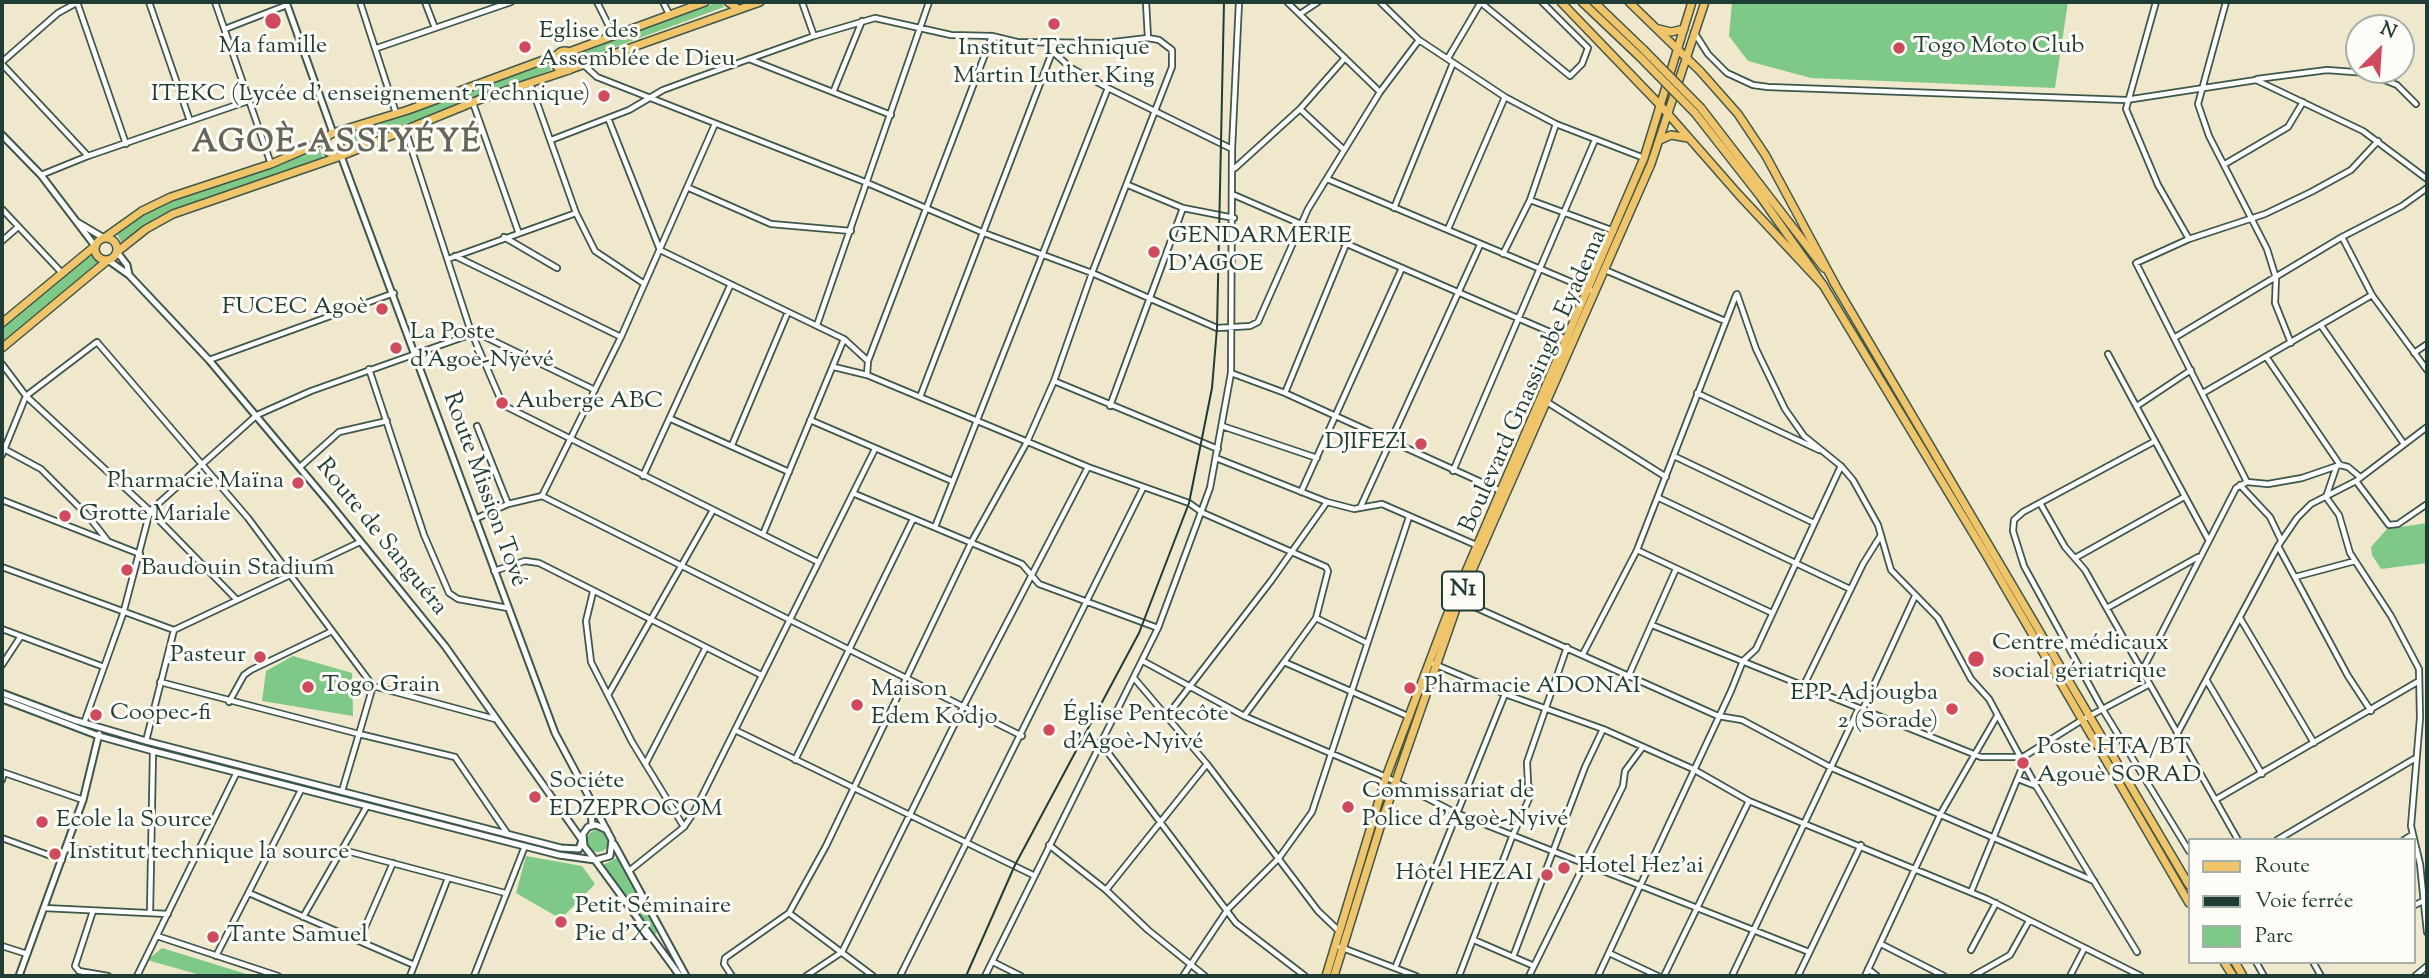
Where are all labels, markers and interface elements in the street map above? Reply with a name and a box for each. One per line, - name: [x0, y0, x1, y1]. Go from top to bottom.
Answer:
- marker: Ma famille: [263, 11, 283, 31]
- north arrow: [2345, 14, 2415, 84]
- marker: Institut Technique Martin Luther King: [1046, 16, 1062, 32]
- text: N: [2376, 16, 2400, 47]
- place label: Eglise des Assemblée de Dieu: [539, 19, 735, 75]
- place label: Ma famille: [219, 34, 327, 62]
- place label: Togo Moto Club: [1913, 34, 2084, 62]
- place label: Institut Technique Martin Luther King: [953, 36, 1155, 92]
- marker: Eglise des Assemblée de Dieu: [517, 39, 533, 55]
- marker: Togo Moto Club: [1891, 40, 1907, 56]
- place label: ITEKC (Lycée d' enseignement Technique): [151, 82, 590, 110]
- marker: ITEKC (Lycée d' enseignement Technique): [596, 88, 612, 104]
- district label: AGOÈ-ASSIYÉYÉ: [193, 127, 481, 165]
- place label: GENDARMERIE D'AGOE: [1168, 224, 1352, 280]
- street label: Boulevard Gnassingbe Eyadema: [1455, 226, 1615, 538]
- marker: GENDARMERIE D'AGOE: [1146, 244, 1162, 260]
- place label: FUCEC Agoè: [222, 295, 368, 323]
- marker: FUCEC Agoè: [374, 301, 390, 317]
- place label: La Poste d'Agoè-Nyévé: [410, 320, 554, 376]
- marker: La Poste d'Agoè-Nyévé: [388, 340, 404, 356]
- street label: Route Mission Tové: [434, 389, 532, 591]
- place label: Auberge ABC: [516, 389, 663, 417]
- marker: Auberge ABC: [494, 395, 510, 411]
- place label: DJIFEZI: [1325, 430, 1407, 458]
- marker: DJIFEZI: [1413, 436, 1429, 452]
- street label: Route de Sanguéra: [308, 454, 452, 622]
- place label: Pharmacie Maïna: [107, 469, 284, 497]
- marker: Pharmacie Maïna: [290, 475, 306, 491]
- place label: Grotte Mariale: [79, 502, 231, 530]
- marker: Grotte Mariale: [57, 508, 73, 524]
- place label: Baudouin Stadium: [141, 556, 334, 584]
- marker: Baudouin Stadium: [119, 562, 135, 578]
- road number: N1: [1442, 572, 1484, 610]
- place label: Centre médicaux social gériatrique: [1992, 631, 2169, 687]
- place label: Pasteur: [170, 643, 246, 671]
- marker: Pasteur: [252, 649, 268, 665]
- marker: Centre médicaux social gériatrique: [1966, 649, 1986, 669]
- place label: Togo Grain: [322, 673, 440, 701]
- place label: Pharmacie ADONAI: [1424, 674, 1641, 702]
- place label: Maison Edem Kodjo: [871, 677, 998, 733]
- marker: Togo Grain: [300, 679, 316, 695]
- marker: Pharmacie ADONAI: [1402, 680, 1418, 696]
- place label: EPP Adjougba 2 (Sorade): [1790, 681, 1938, 737]
- marker: Maison Edem Kodjo: [849, 697, 865, 713]
- place label: Coopec-fi: [110, 701, 211, 729]
- marker: EPP Adjougba 2 (Sorade): [1944, 701, 1960, 717]
- place label: Église Pentecôte d'Agoè-Nyivé: [1063, 702, 1229, 758]
- marker: Coopec-fi: [88, 707, 104, 723]
- marker: Église Pentecôte d'Agoè-Nyivé: [1041, 722, 1057, 738]
- place label: Poste HTA/BT Agouè SORAD: [2037, 735, 2201, 791]
- marker: Poste HTA/BT Agouè SORAD: [2015, 755, 2031, 771]
- place label: Sociéte EDZEPROCOM: [549, 769, 723, 825]
- place label: Commissariat de Police d'Agoè-Nyivé: [1362, 779, 1568, 835]
- marker: Sociéte EDZEPROCOM: [527, 789, 543, 805]
- marker: Commissariat de Police d'Agoè-Nyivé: [1340, 799, 1356, 815]
- place label: Ecole la Source: [56, 808, 212, 836]
- marker: Ecole la Source: [34, 814, 50, 830]
- legend: [2188, 838, 2415, 964]
- place label: Institut technique la source: [69, 840, 349, 868]
- marker: Institut technique la source: [47, 846, 63, 862]
- text: Route: [2255, 852, 2310, 882]
- place label: Hotel Hez'ai: [1578, 854, 1704, 882]
- marker: Hotel Hez'ai: [1556, 860, 1572, 876]
- place label: Hôtel HEZAI: [1396, 861, 1533, 889]
- marker: Hôtel HEZAI: [1539, 867, 1555, 883]
- text: Voie ferrée: [2255, 887, 2353, 917]
- place label: Petit Séminaire Pie d'X: [575, 894, 731, 950]
- marker: Petit Séminaire Pie d'X: [553, 914, 569, 930]
- text: Parc: [2255, 922, 2293, 952]
- place label: Tante Samuel: [227, 923, 368, 951]
- marker: Tante Samuel: [205, 929, 221, 945]

